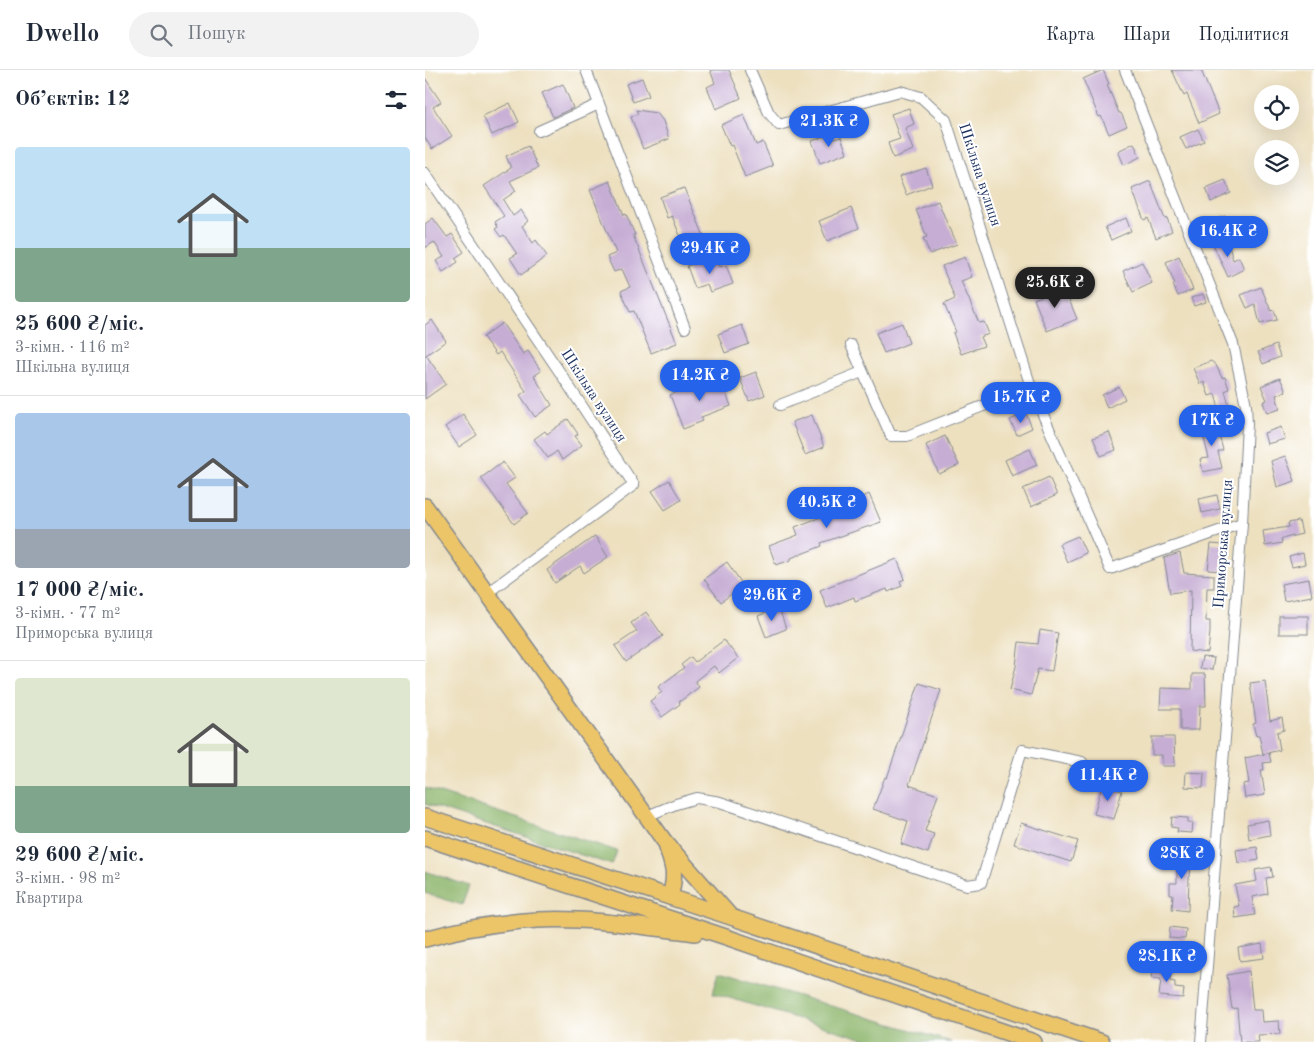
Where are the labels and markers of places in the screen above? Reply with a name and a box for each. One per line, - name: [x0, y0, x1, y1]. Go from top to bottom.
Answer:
- pin: 21.3K ₴: [783, 106, 875, 148]
- pin: 16.4K ₴: [1182, 216, 1274, 258]
- pin: 29.4K ₴: [664, 232, 756, 275]
- pin: 25.6K ₴: [1009, 266, 1101, 309]
- pin: 14.2K ₴: [654, 360, 746, 402]
- pin: 15.7K ₴: [975, 382, 1067, 424]
- pin: 17K ₴: [1177, 404, 1247, 447]
- pin: 40.5K ₴: [781, 486, 873, 529]
- pin: 29.6K ₴: [726, 580, 818, 622]
- pin: 11.4K ₴: [1062, 760, 1154, 802]
- pin: 28K ₴: [1147, 838, 1217, 880]
- pin: 28.1K ₴: [1121, 940, 1213, 983]

